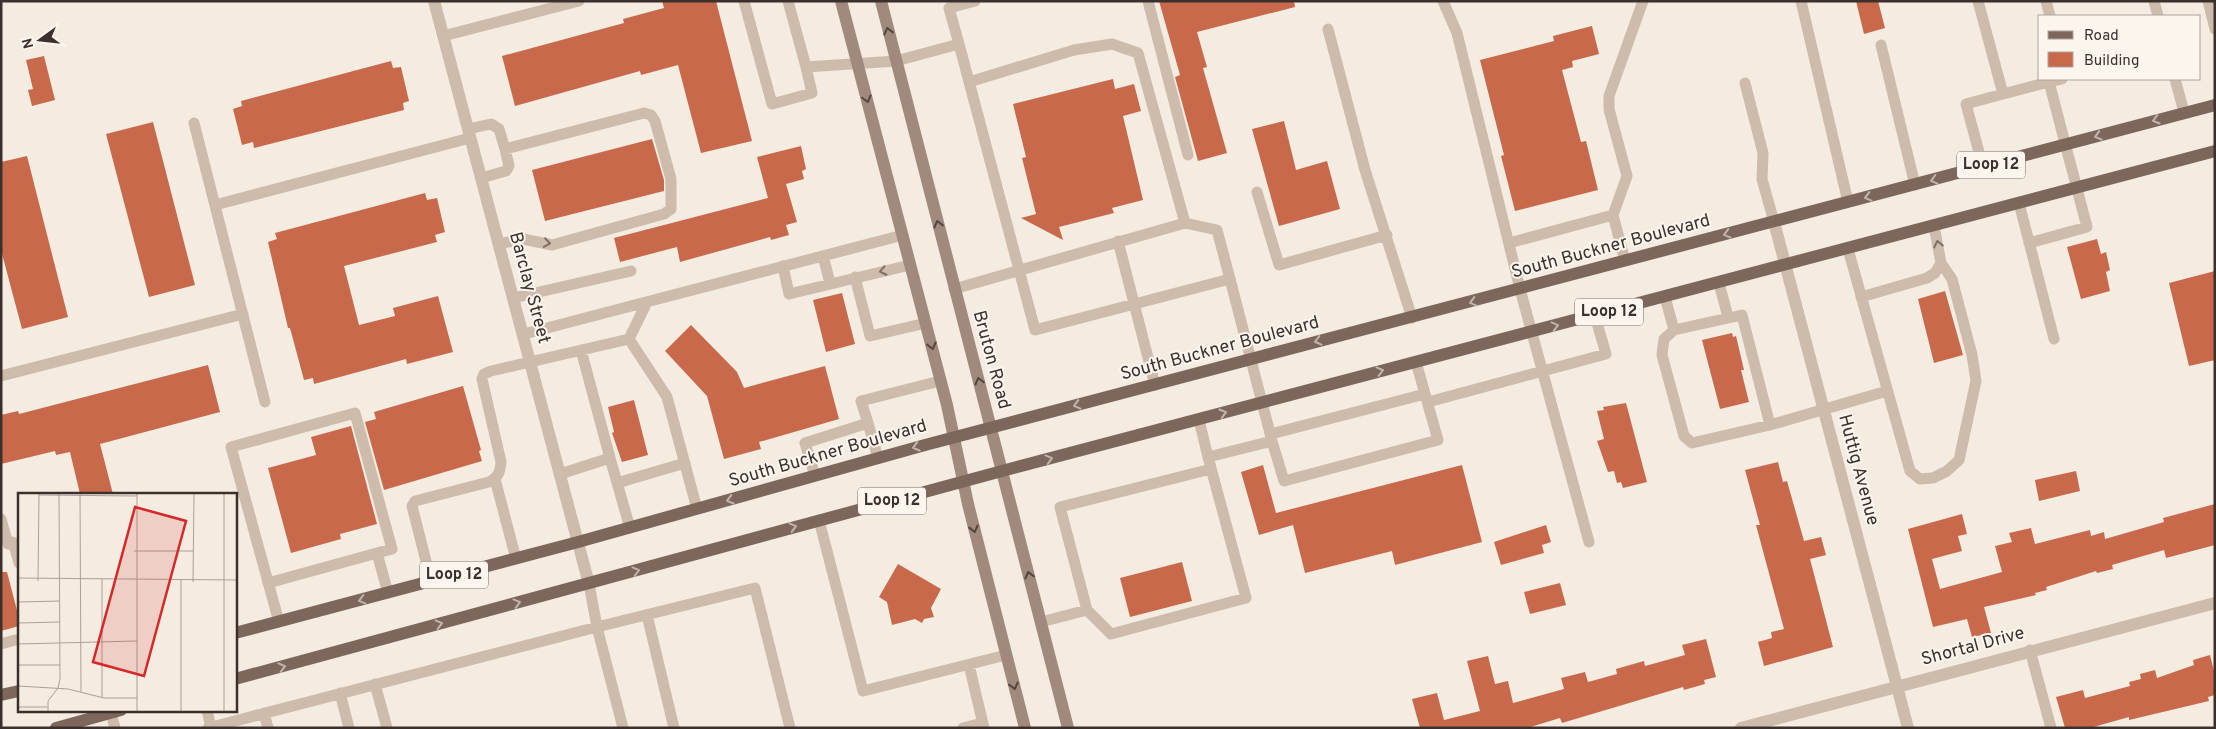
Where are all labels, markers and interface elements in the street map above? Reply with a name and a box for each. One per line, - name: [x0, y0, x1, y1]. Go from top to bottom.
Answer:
- north arrow: [15, 15, 65, 65]
- legend: [2038, 15, 2201, 80]
- text: Road: [2084, 27, 2119, 46]
- one-way arrow: [884, 28, 894, 36]
- text: N: [19, 36, 38, 50]
- text: Building: [2084, 52, 2139, 71]
- one-way arrow: [862, 94, 872, 103]
- one-way arrow: [2152, 114, 2160, 124]
- one-way arrow: [2095, 130, 2103, 140]
- road number: Loop 12: [1957, 152, 2025, 178]
- one-way arrow: [1929, 174, 1938, 185]
- one-way arrow: [1864, 191, 1873, 202]
- street label: South Buckner Boulevard: [1509, 209, 1713, 285]
- one-way arrow: [933, 220, 943, 228]
- one-way arrow: [1723, 228, 1731, 239]
- street label: Barclay Street: [503, 230, 555, 346]
- one-way arrow: [543, 237, 551, 248]
- one-way arrow: [1933, 240, 1944, 249]
- one-way arrow: [878, 265, 887, 276]
- one-way arrow: [1469, 296, 1477, 306]
- road number: Loop 12: [1575, 298, 1643, 326]
- street label: Bruton Road: [967, 308, 1015, 412]
- street label: South Buckner Boulevard: [1118, 311, 1322, 387]
- one-way arrow: [1550, 322, 1558, 332]
- one-way arrow: [1313, 335, 1322, 346]
- one-way arrow: [926, 342, 936, 350]
- one-way arrow: [1376, 366, 1385, 377]
- one-way arrow: [974, 377, 984, 385]
- one-way arrow: [1072, 399, 1081, 410]
- one-way arrow: [1219, 408, 1227, 418]
- street label: Huttig Avenue: [1832, 412, 1884, 528]
- street label: South Buckner Boulevard: [726, 415, 930, 493]
- one-way arrow: [913, 442, 921, 452]
- one-way arrow: [1045, 454, 1054, 465]
- road number: Loop 12: [858, 488, 926, 514]
- inset map: [18, 493, 236, 712]
- one-way arrow: [727, 494, 735, 504]
- one-way arrow: [788, 523, 797, 533]
- one-way arrow: [968, 524, 979, 533]
- road number: Loop 12: [420, 562, 488, 588]
- one-way arrow: [632, 566, 641, 577]
- one-way arrow: [1024, 570, 1035, 579]
- one-way arrow: [358, 594, 367, 604]
- one-way arrow: [513, 599, 521, 609]
- one-way arrow: [434, 620, 443, 630]
- street label: Shortal Drive: [1919, 622, 2027, 672]
- one-way arrow: [278, 662, 286, 672]
- one-way arrow: [1008, 682, 1019, 690]

